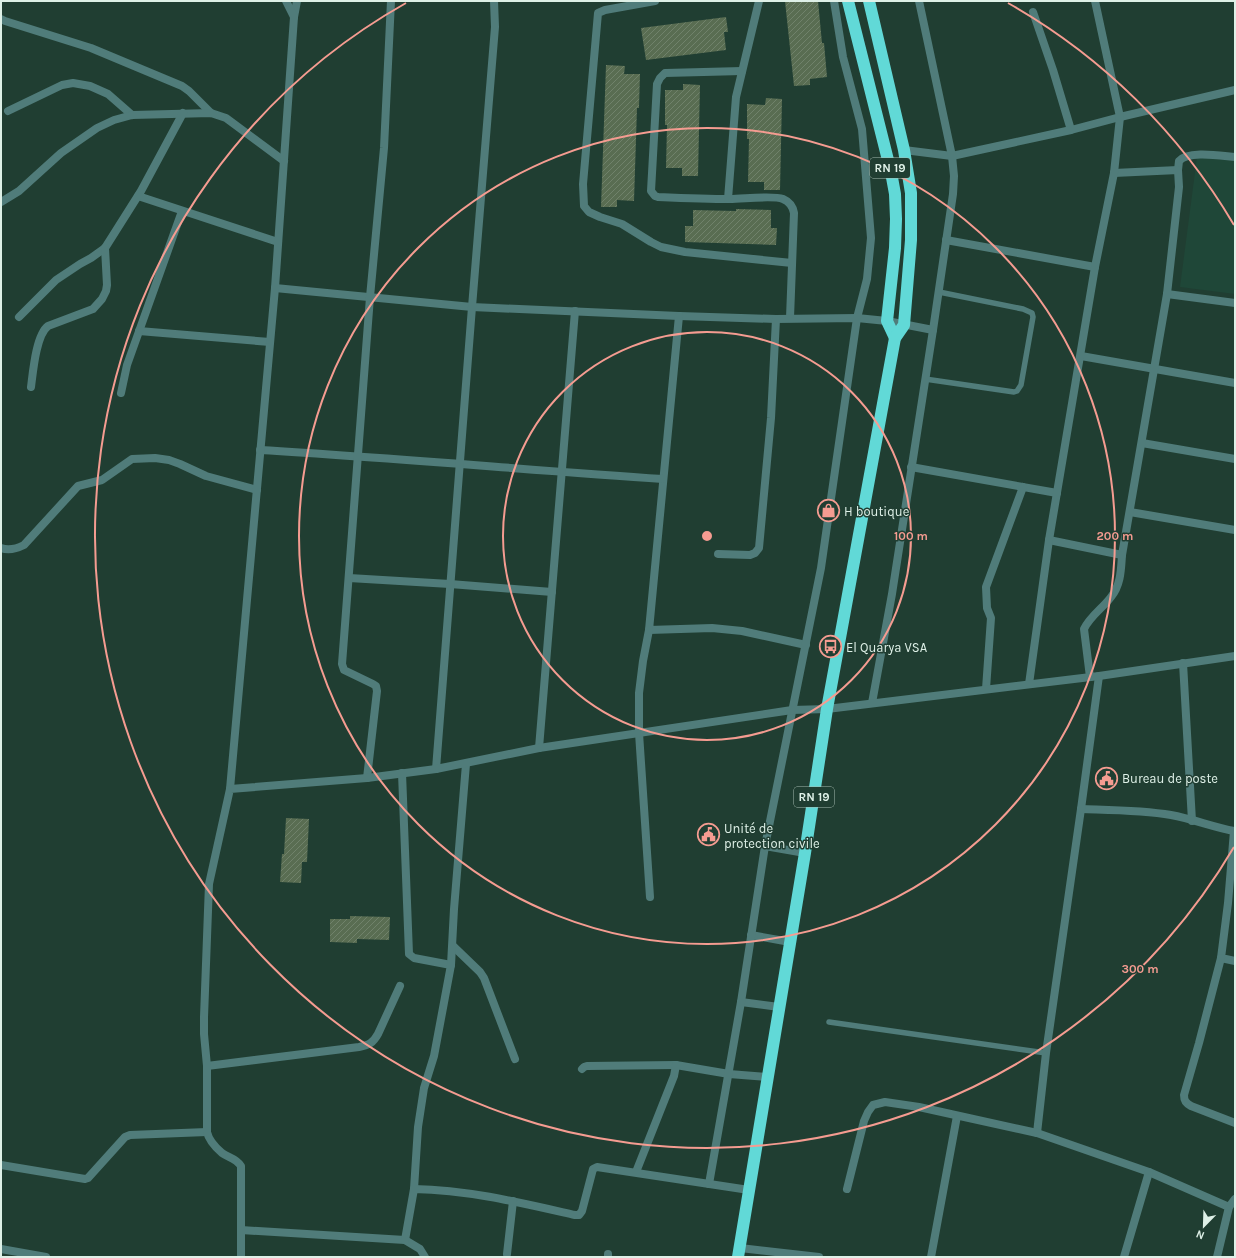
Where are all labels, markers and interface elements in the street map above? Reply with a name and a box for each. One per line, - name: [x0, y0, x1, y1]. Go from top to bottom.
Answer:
- road number: RN 19: [870, 158, 910, 178]
- shop icon: H boutique: [815, 498, 841, 524]
- place label: H boutique: [844, 504, 910, 520]
- centre of rings: [700, 529, 714, 543]
- text: 100 m: [894, 529, 928, 543]
- text: 200 m: [1097, 529, 1133, 543]
- bus stop icon: El Quarya VSA: [818, 634, 844, 660]
- place label: El Quarya VSA: [846, 640, 928, 655]
- public building icon: Bureau de poste: [1093, 765, 1119, 791]
- place label: Bureau de poste: [1122, 771, 1218, 786]
- road number: RN 19: [794, 787, 834, 807]
- place label: Unité de protection civile: [724, 821, 820, 851]
- public building icon: Unité de protection civile: [695, 822, 721, 848]
- text: 300 m: [1121, 962, 1159, 976]
- north arrow: [1184, 1206, 1224, 1246]
- text: N: [1194, 1227, 1206, 1242]

